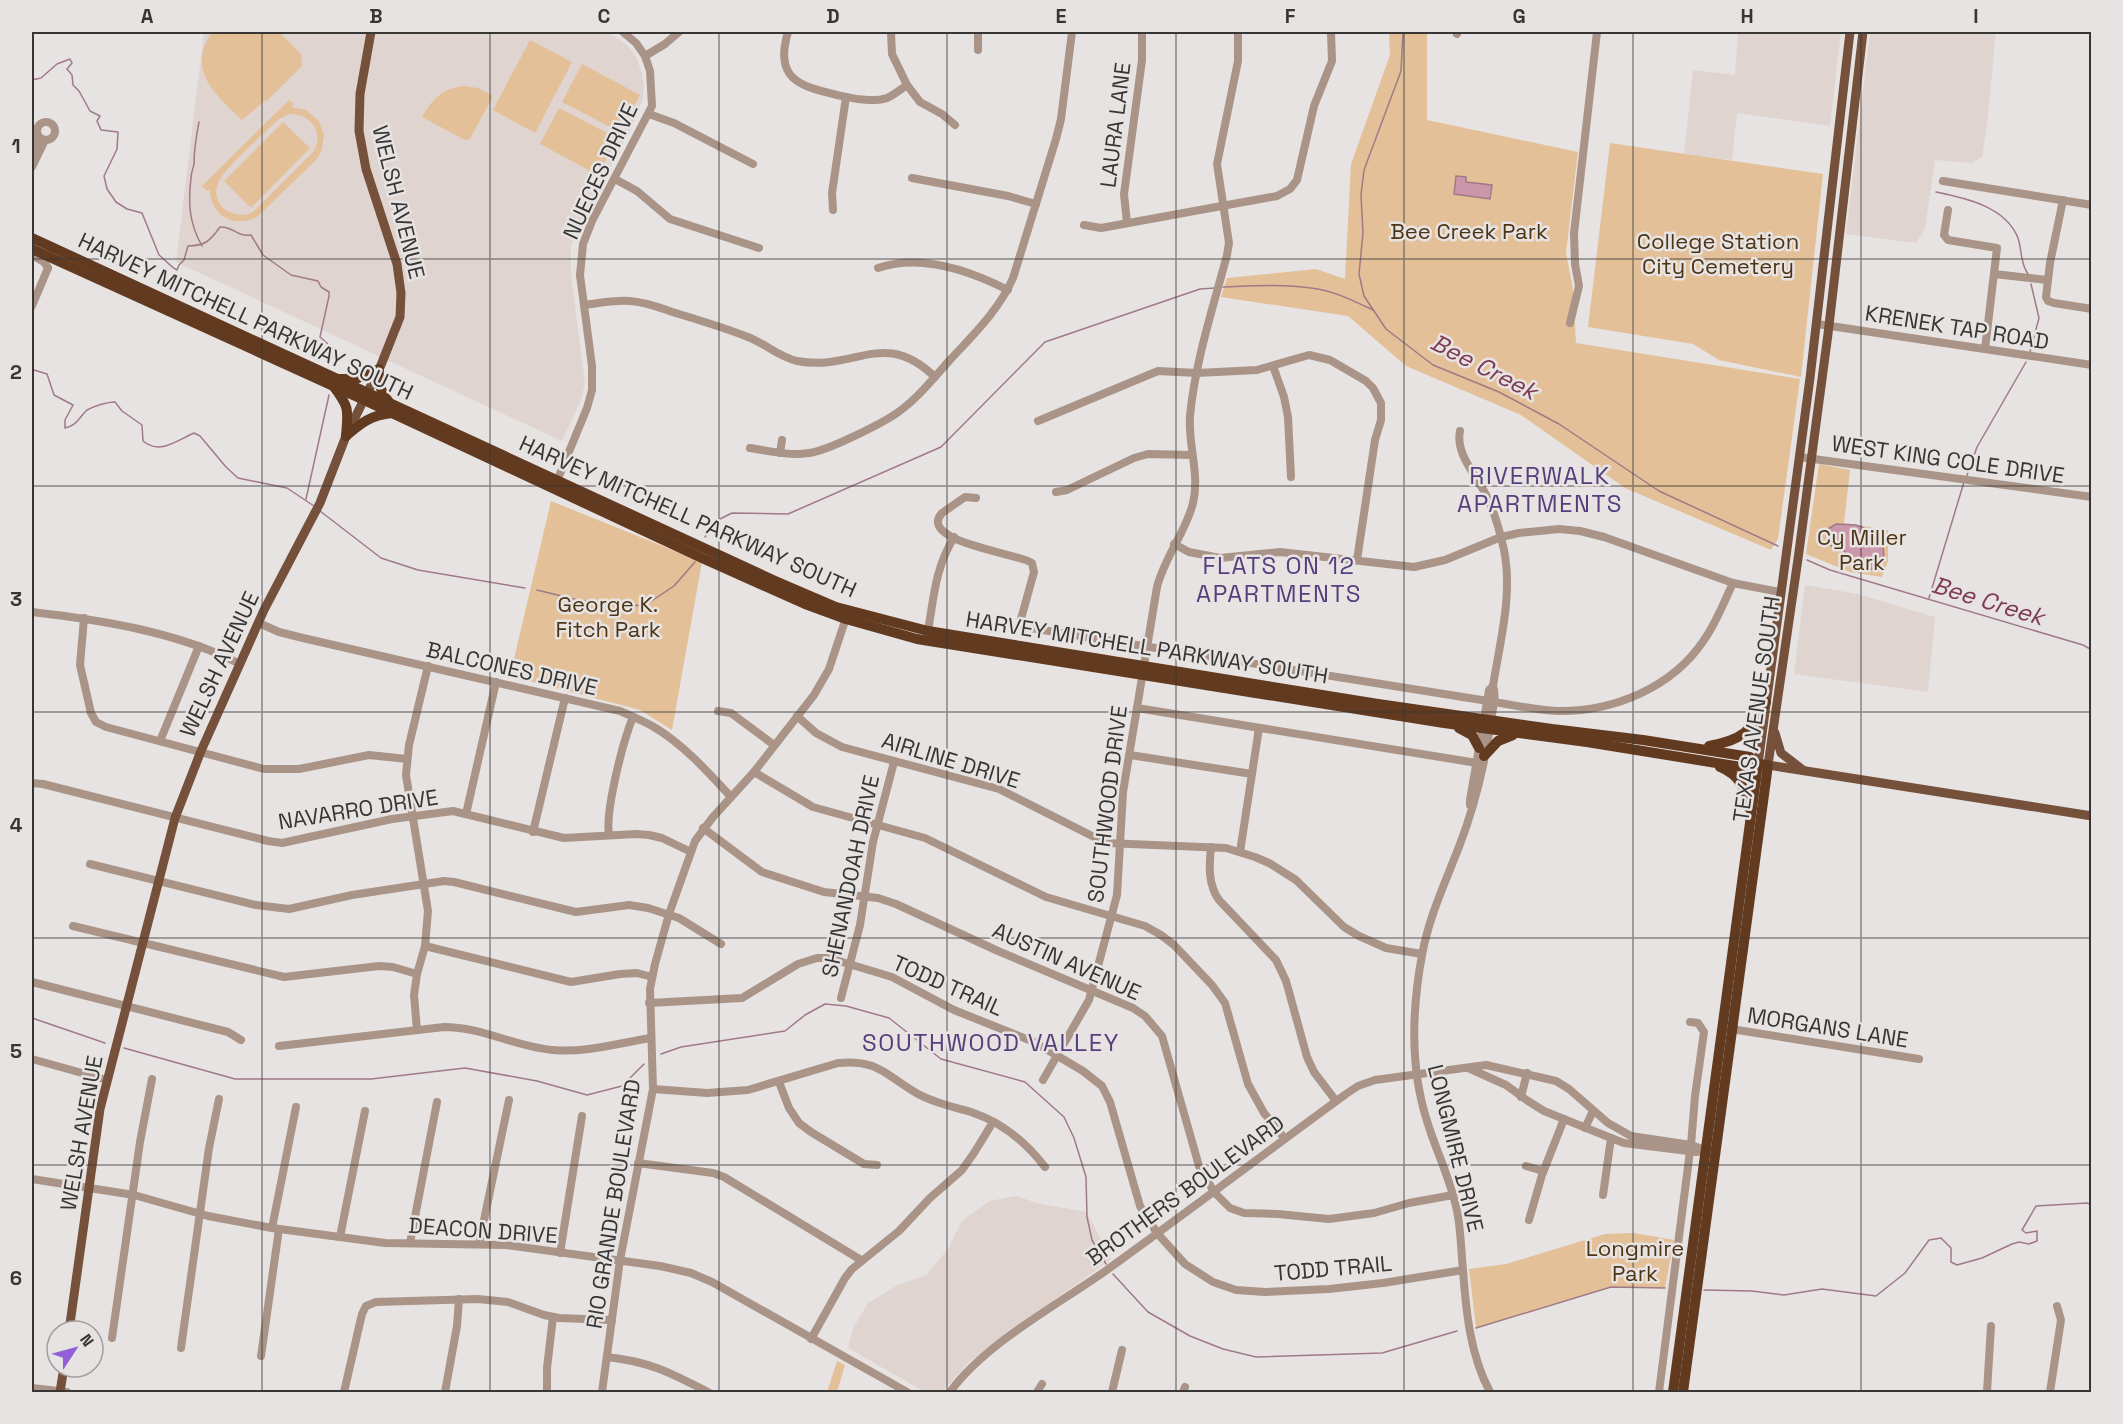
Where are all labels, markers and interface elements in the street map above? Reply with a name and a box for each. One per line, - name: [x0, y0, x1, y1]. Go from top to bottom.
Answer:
- text: A: [141, 3, 154, 29]
- text: B: [369, 3, 383, 29]
- text: C: [598, 3, 611, 29]
- text: D: [826, 3, 840, 29]
- text: E: [1055, 3, 1067, 29]
- text: F: [1285, 3, 1296, 29]
- text: G: [1512, 3, 1526, 29]
- text: H: [1740, 3, 1754, 29]
- text: I: [1973, 3, 1979, 29]
- street label: LAURA LANE: [1093, 61, 1137, 189]
- street label: NUECES DRIVE: [556, 98, 644, 244]
- street label: WELSH AVENUE: [366, 122, 432, 282]
- text: 1: [11, 133, 21, 159]
- park label: Bee Creek Park: [1390, 217, 1548, 245]
- street label: HARVEY MITCHELL PARKWAY SOUTH: [74, 226, 418, 406]
- park label: College Station City Cemetery: [1637, 227, 1799, 280]
- street label: KRENEK TAP ROAD: [1863, 299, 2051, 355]
- water label: Bee Creek: [1426, 326, 1546, 408]
- text: 2: [10, 359, 22, 385]
- street label: HARVEY MITCHELL PARKWAY SOUTH: [515, 429, 861, 603]
- street label: WEST KING COLE DRIVE: [1830, 429, 2066, 489]
- district label: RIVERWALK APARTMENTS: [1457, 460, 1623, 519]
- park label: Cy Miller Park: [1817, 523, 1907, 576]
- district label: FLATS ON 12 APARTMENTS: [1196, 550, 1362, 609]
- water label: Bee Creek: [1928, 569, 2051, 633]
- text: 3: [10, 586, 22, 612]
- street label: WELSH AVENUE: [173, 587, 265, 741]
- park label: George K. Fitch Park: [555, 590, 661, 643]
- street label: TEXAS AVENUE SOUTH: [1726, 594, 1786, 824]
- street label: HARVEY MITCHELL PARKWAY SOUTH: [964, 605, 1330, 689]
- street label: BALCONES DRIVE: [424, 635, 600, 701]
- street label: SOUTHWOOD DRIVE: [1081, 704, 1133, 904]
- street label: AIRLINE DRIVE: [879, 726, 1023, 794]
- street label: SHENANDOAH DRIVE: [815, 772, 885, 980]
- street label: NAVARRO DRIVE: [276, 783, 440, 835]
- text: 4: [10, 812, 23, 838]
- street label: AUSTIN AVENUE: [988, 916, 1146, 1006]
- street label: TODD TRAIL: [888, 948, 1008, 1022]
- street label: MORGANS LANE: [1745, 1000, 1911, 1054]
- district label: SOUTHWOOD VALLEY: [862, 1027, 1120, 1058]
- text: 5: [10, 1038, 22, 1064]
- street label: WELSH AVENUE: [54, 1053, 108, 1213]
- street label: LONGMIRE DRIVE: [1422, 1061, 1490, 1235]
- street label: RIO GRANDE BOULEVARD: [579, 1077, 647, 1331]
- street label: BROTHERS BOULEVARD: [1080, 1109, 1290, 1271]
- street label: DEACON DRIVE: [407, 1211, 559, 1249]
- park label: Longmire Park: [1586, 1234, 1684, 1287]
- street label: TODD TRAIL: [1273, 1249, 1393, 1287]
- text: 6: [10, 1265, 22, 1291]
- north arrow: [45, 1319, 105, 1379]
- text: N: [75, 1330, 98, 1351]

